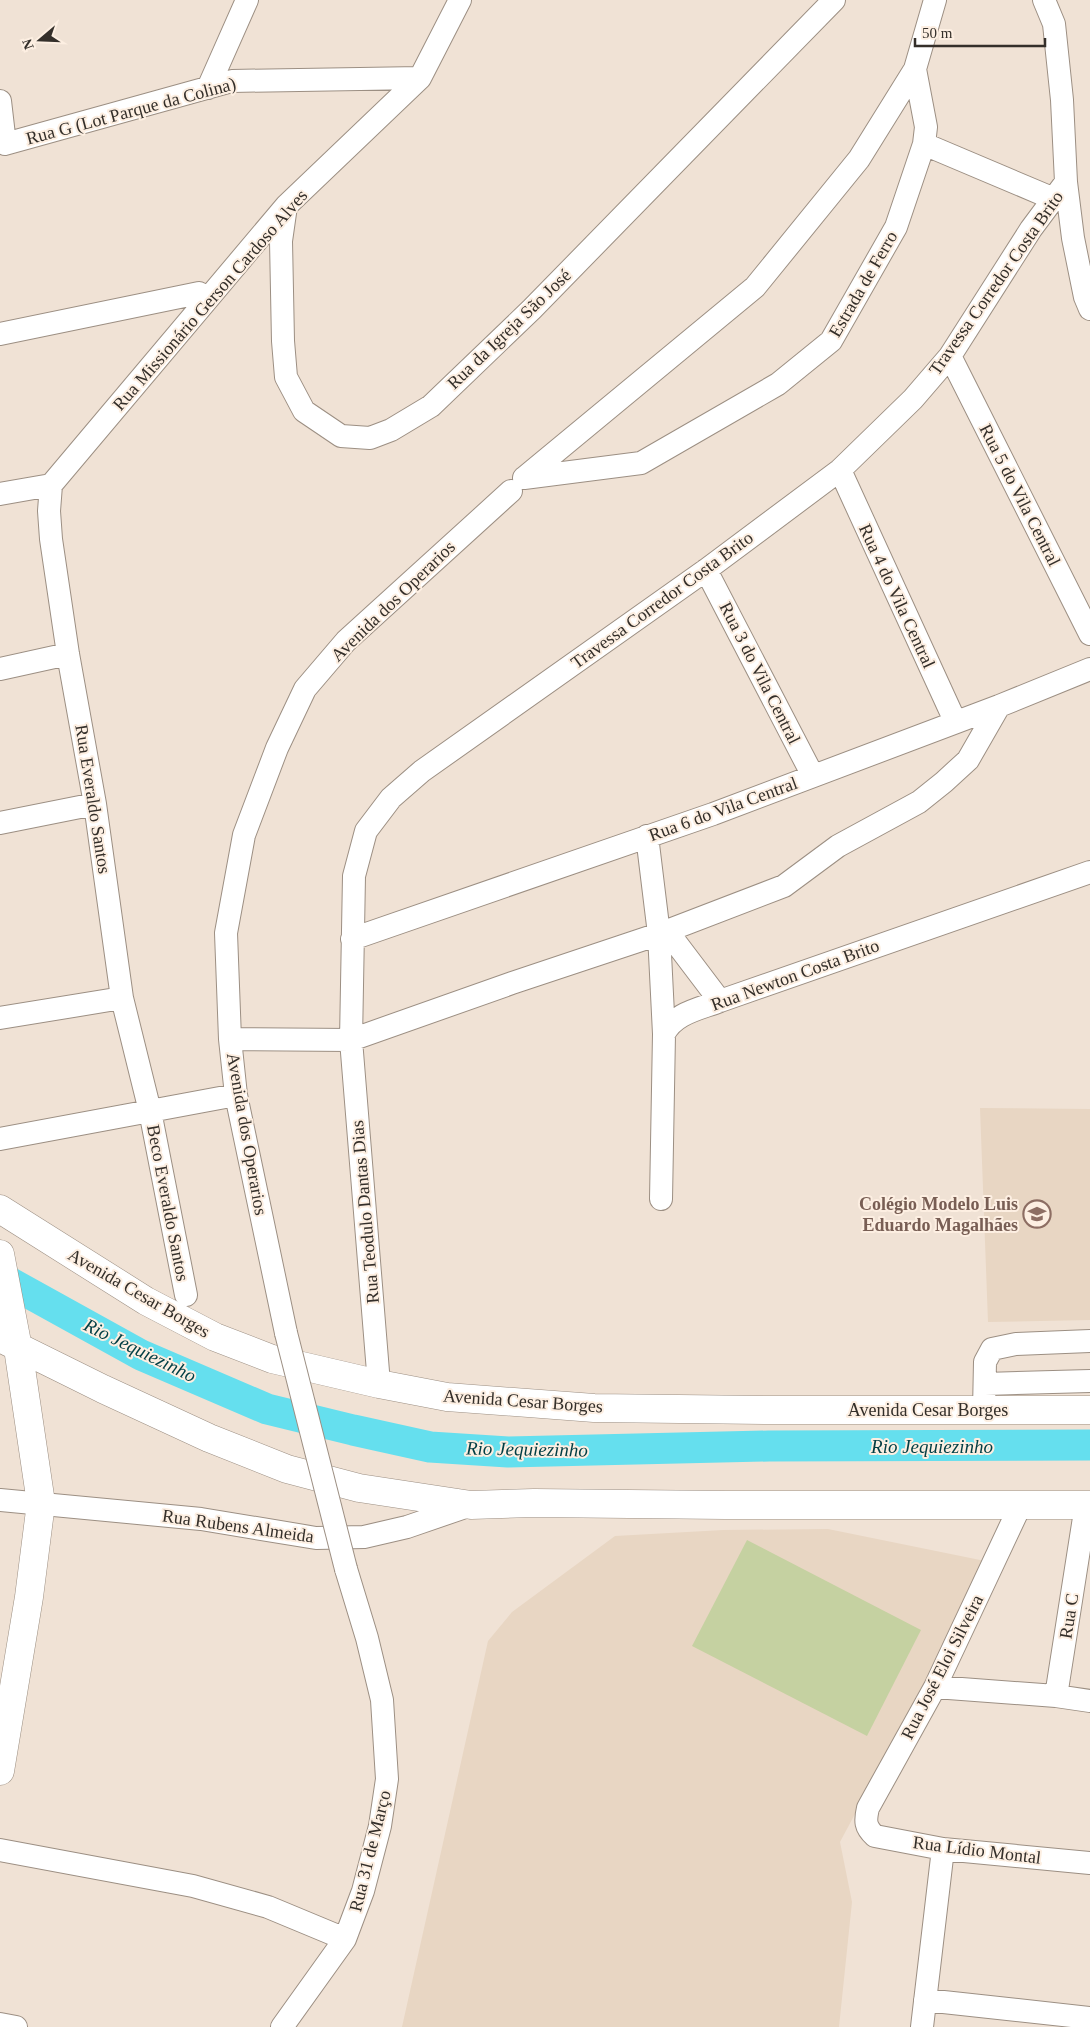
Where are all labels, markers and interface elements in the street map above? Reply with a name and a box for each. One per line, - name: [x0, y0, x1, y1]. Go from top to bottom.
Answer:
- north arrow: [15, 15, 65, 65]
- scale bar: [915, 15, 1045, 47]
- text: 50 m: [922, 25, 953, 41]
- text: N: [19, 37, 37, 51]
- street label: Rua G (Lot Parque da Colina): [24, 73, 238, 150]
- street label: Rua Missionário Gerson Cardoso Alves: [109, 186, 311, 414]
- street label: Travessa Corredor Costa Brito: [925, 187, 1067, 379]
- street label: Estrada de Ferro: [825, 227, 901, 341]
- street label: Rua da Igreja São José: [443, 265, 575, 393]
- street label: Rua 5 do Vila Central: [976, 421, 1064, 569]
- street label: Rua 4 do Vila Central: [855, 521, 939, 671]
- street label: Travessa Corredor Costa Brito: [567, 527, 757, 673]
- street label: Avenida dos Operarios: [327, 537, 459, 665]
- street label: Rua 3 do Vila Central: [716, 599, 804, 747]
- street label: Rua Everaldo Santos: [71, 723, 115, 875]
- street label: Rua 6 do Vila Central: [646, 773, 800, 845]
- street label: Rua Newton Costa Brito: [708, 935, 882, 1015]
- street label: Avenida dos Operarios: [223, 1051, 271, 1217]
- street label: Rua Teodulo Dantas Dias: [347, 1120, 383, 1304]
- street label: Beco Everaldo Santos: [143, 1123, 193, 1283]
- place label: Colégio Modelo Luis Eduardo Magalhães: [859, 1194, 1018, 1235]
- school or university icon: Colégio Modelo Luis Eduardo Magalhães: [1022, 1199, 1052, 1229]
- street label: Avenida Cesar Borges: [65, 1244, 213, 1342]
- water label: Rio Jequiezinho: [80, 1313, 199, 1386]
- street label: Avenida Cesar Borges: [442, 1385, 604, 1417]
- street label: Avenida Cesar Borges: [848, 1400, 1008, 1420]
- water label: Rio Jequiezinho: [870, 1436, 993, 1457]
- water label: Rio Jequiezinho: [465, 1437, 588, 1461]
- street label: Rua Rubens Almeida: [161, 1505, 315, 1547]
- street label: Rua José Eloi Silveira: [897, 1591, 987, 1743]
- street label: Rua C: [1056, 1592, 1082, 1640]
- street label: Rua 31 de Março: [345, 1788, 395, 1914]
- street label: Rua Lídio Montal: [912, 1832, 1042, 1868]

